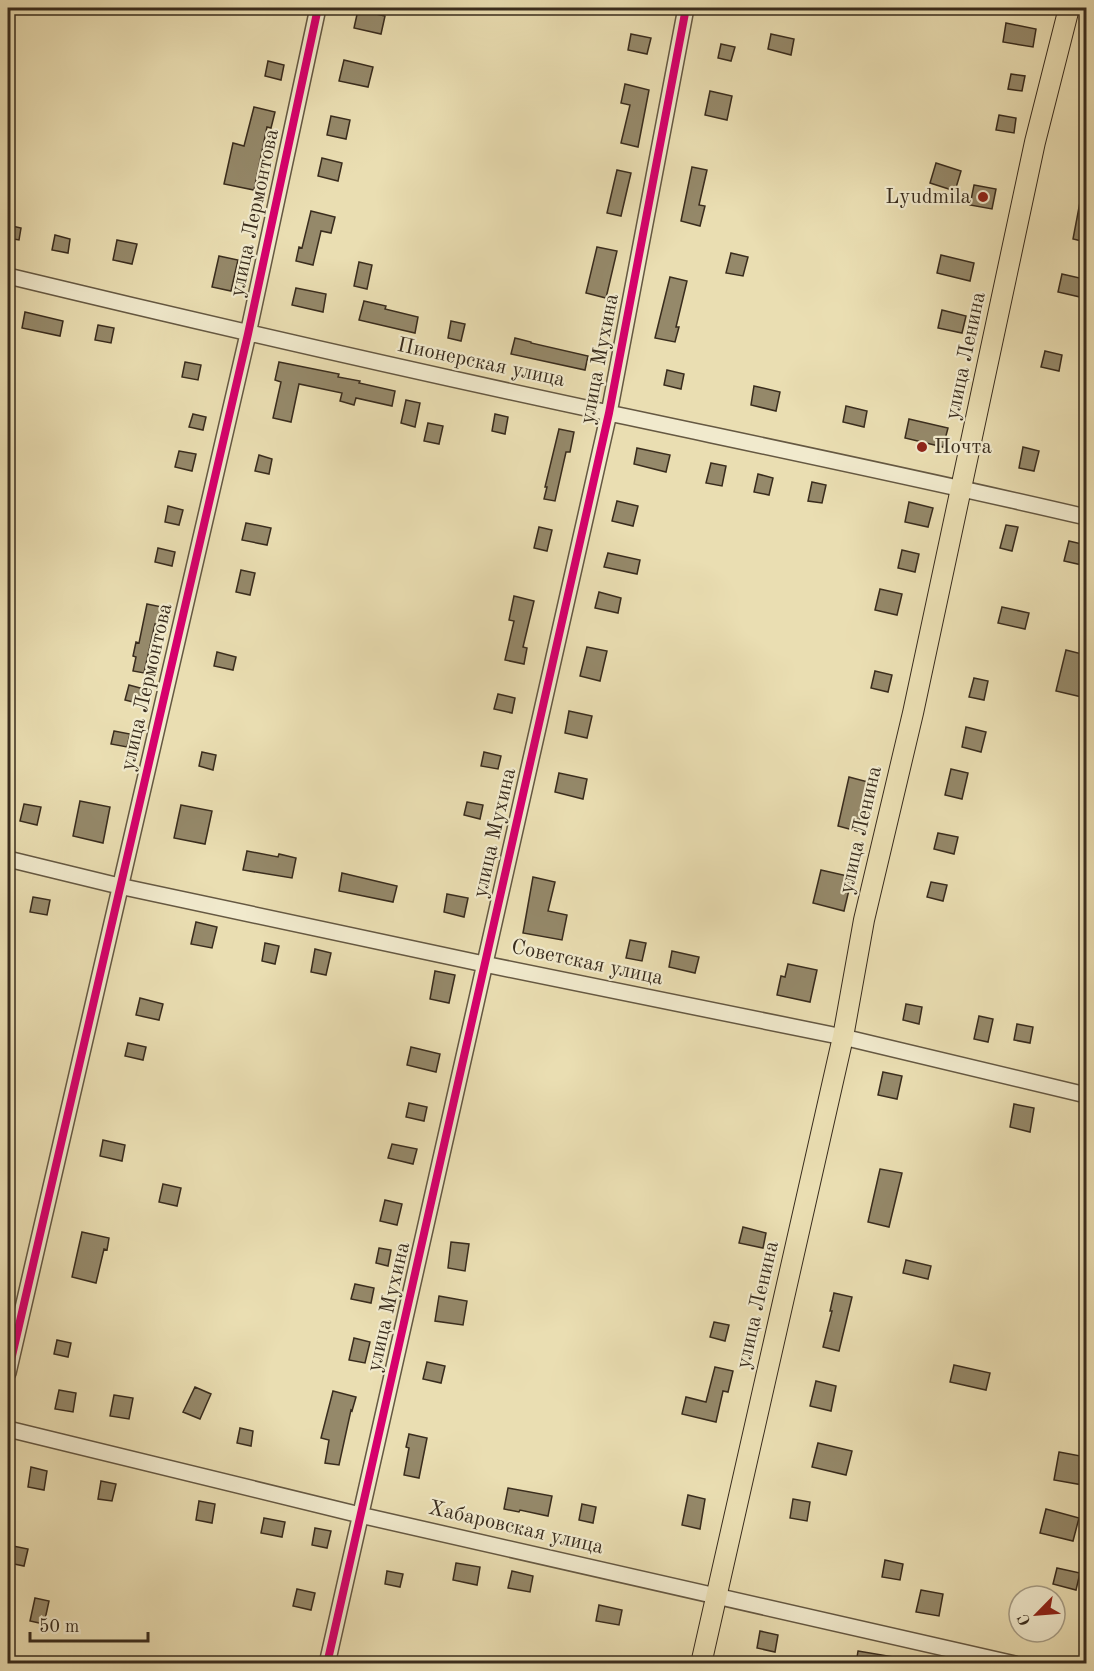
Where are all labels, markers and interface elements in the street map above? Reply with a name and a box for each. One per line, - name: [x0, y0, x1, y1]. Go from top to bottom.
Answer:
- street label: улица Лермонтова: [227, 127, 283, 299]
- place label: Lyudmila: [885, 187, 971, 208]
- marker: Lyudmila: [976, 190, 990, 204]
- street label: улица Ленина: [942, 290, 990, 422]
- street label: улица Мухина: [577, 292, 623, 426]
- street label: Пионерская улица: [395, 335, 567, 391]
- place label: Почта: [934, 437, 992, 458]
- marker: Почта: [915, 440, 929, 454]
- street label: улица Лермонтова: [118, 601, 176, 773]
- street label: улица Ленина: [836, 764, 886, 896]
- street label: улица Мухина: [470, 766, 520, 900]
- street label: Советская улица: [509, 937, 665, 989]
- street label: улица Ленина: [733, 1239, 783, 1371]
- street label: улица Мухина: [364, 1240, 414, 1374]
- street label: Хабаровская улица: [426, 1498, 606, 1558]
- north arrow: [1007, 1584, 1067, 1644]
- scale bar: [30, 1605, 148, 1643]
- text: С: [1016, 1611, 1035, 1628]
- text: 50 m: [39, 1618, 79, 1636]

